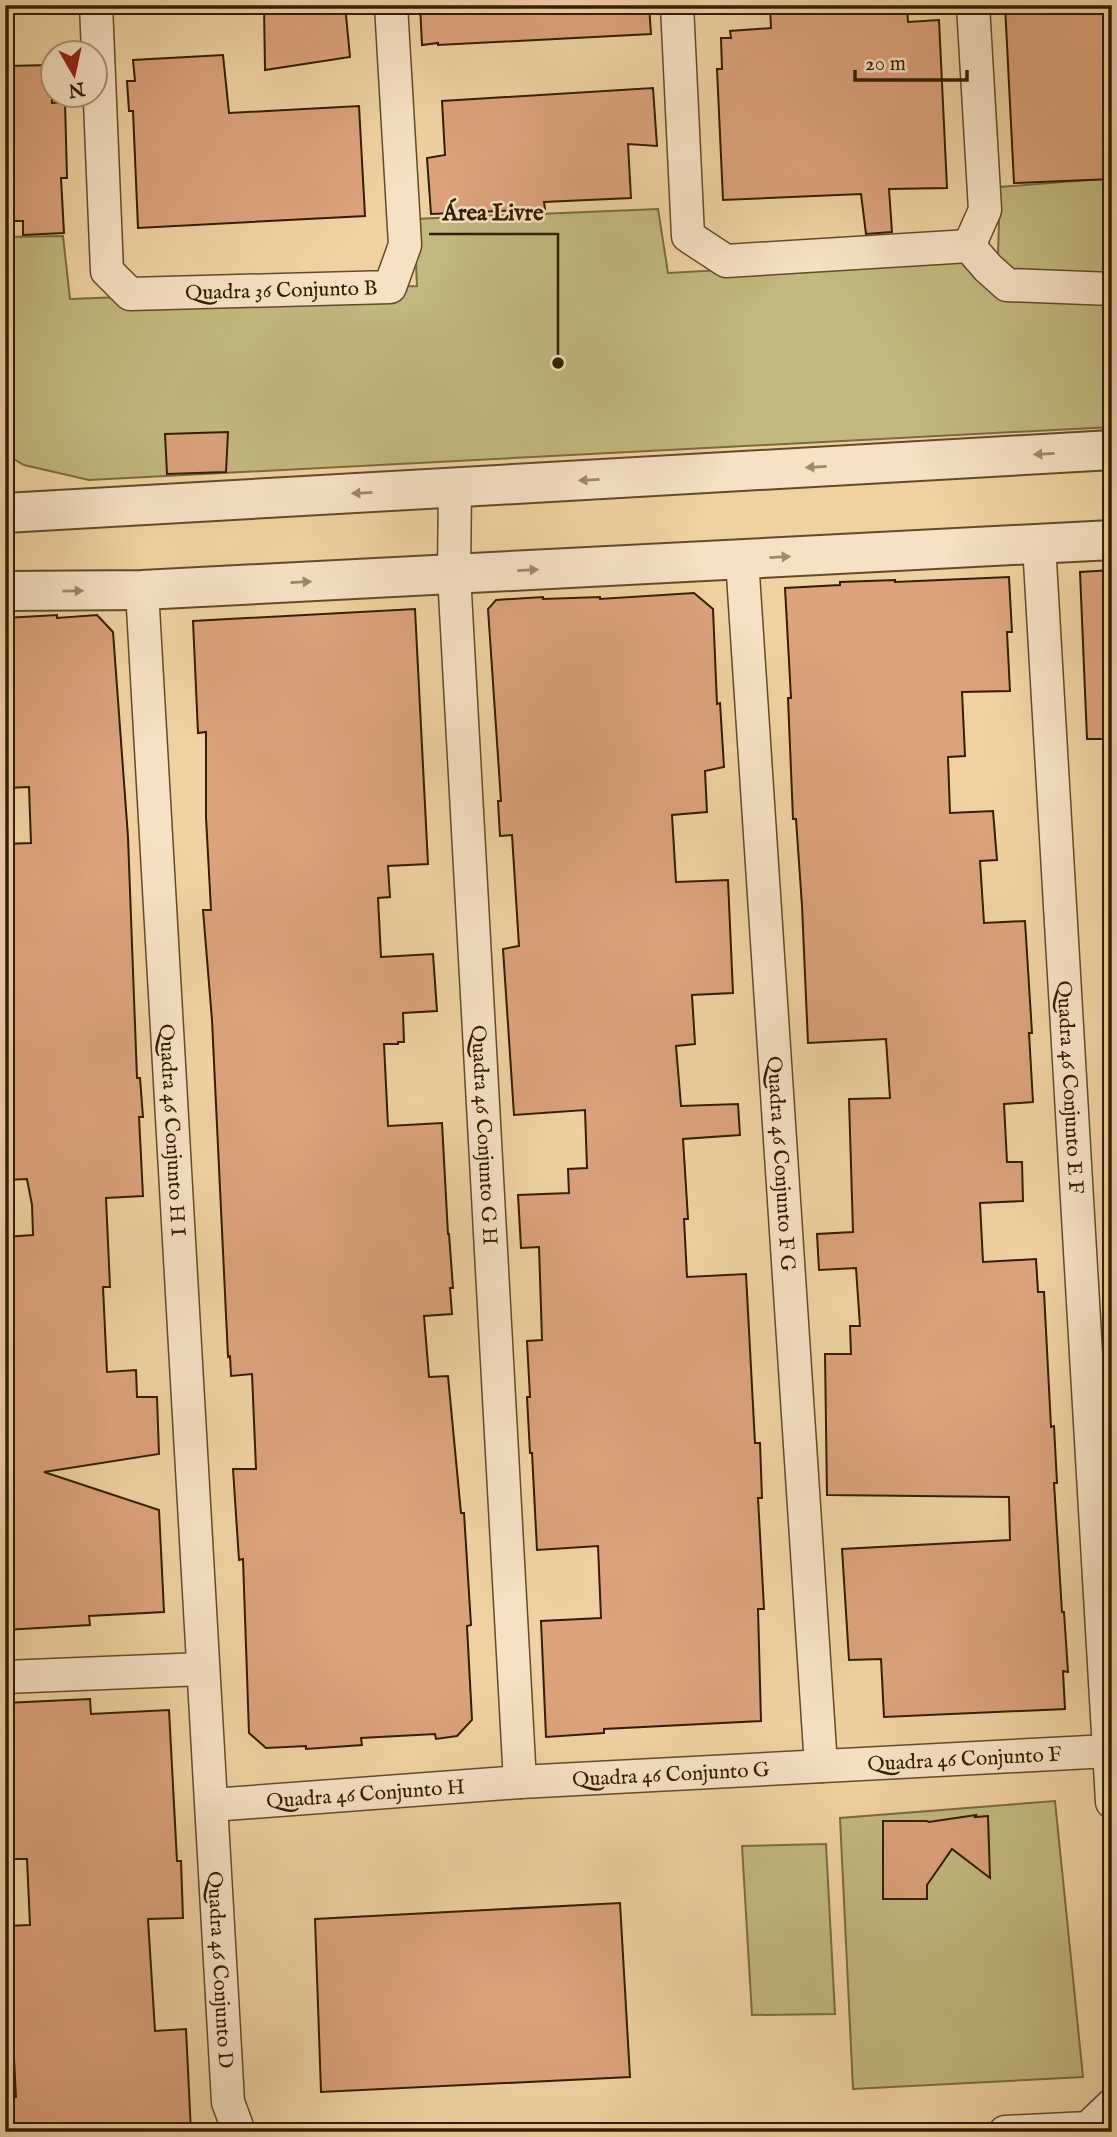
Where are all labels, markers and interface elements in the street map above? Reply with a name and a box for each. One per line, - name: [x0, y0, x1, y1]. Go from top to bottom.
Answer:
- north arrow: [38, 38, 108, 108]
- scale bar: [855, 38, 967, 82]
- text: 20 m: [865, 51, 906, 78]
- text: N: [66, 76, 87, 102]
- callout: Área Livre: [429, 190, 558, 234]
- text: Área Livre: [441, 198, 544, 228]
- street label: Quadra 36 Conjunto B: [185, 275, 378, 308]
- one-way arrow: [1032, 449, 1054, 460]
- one-way arrow: [805, 462, 827, 473]
- one-way arrow: [578, 475, 600, 486]
- one-way arrow: [351, 488, 373, 499]
- one-way arrow: [769, 552, 791, 563]
- one-way arrow: [517, 565, 539, 576]
- one-way arrow: [290, 576, 312, 587]
- one-way arrow: [63, 585, 85, 596]
- street label: Quadra 46 Conjunto E F: [1049, 980, 1089, 1195]
- street label: Quadra 46 Conjunto H I: [152, 1023, 191, 1237]
- street label: Quadra 46 Conjunto G H: [464, 1025, 503, 1246]
- street label: Quadra 46 Conjunto F G: [760, 1055, 801, 1273]
- street label: Quadra 46 Conjunto F: [867, 1742, 1062, 1779]
- street label: Quadra 46 Conjunto G: [572, 1757, 771, 1794]
- street label: Quadra 46 Conjunto H: [265, 1774, 466, 1816]
- street label: Quadra 46 Conjunto D: [200, 1870, 238, 2069]

